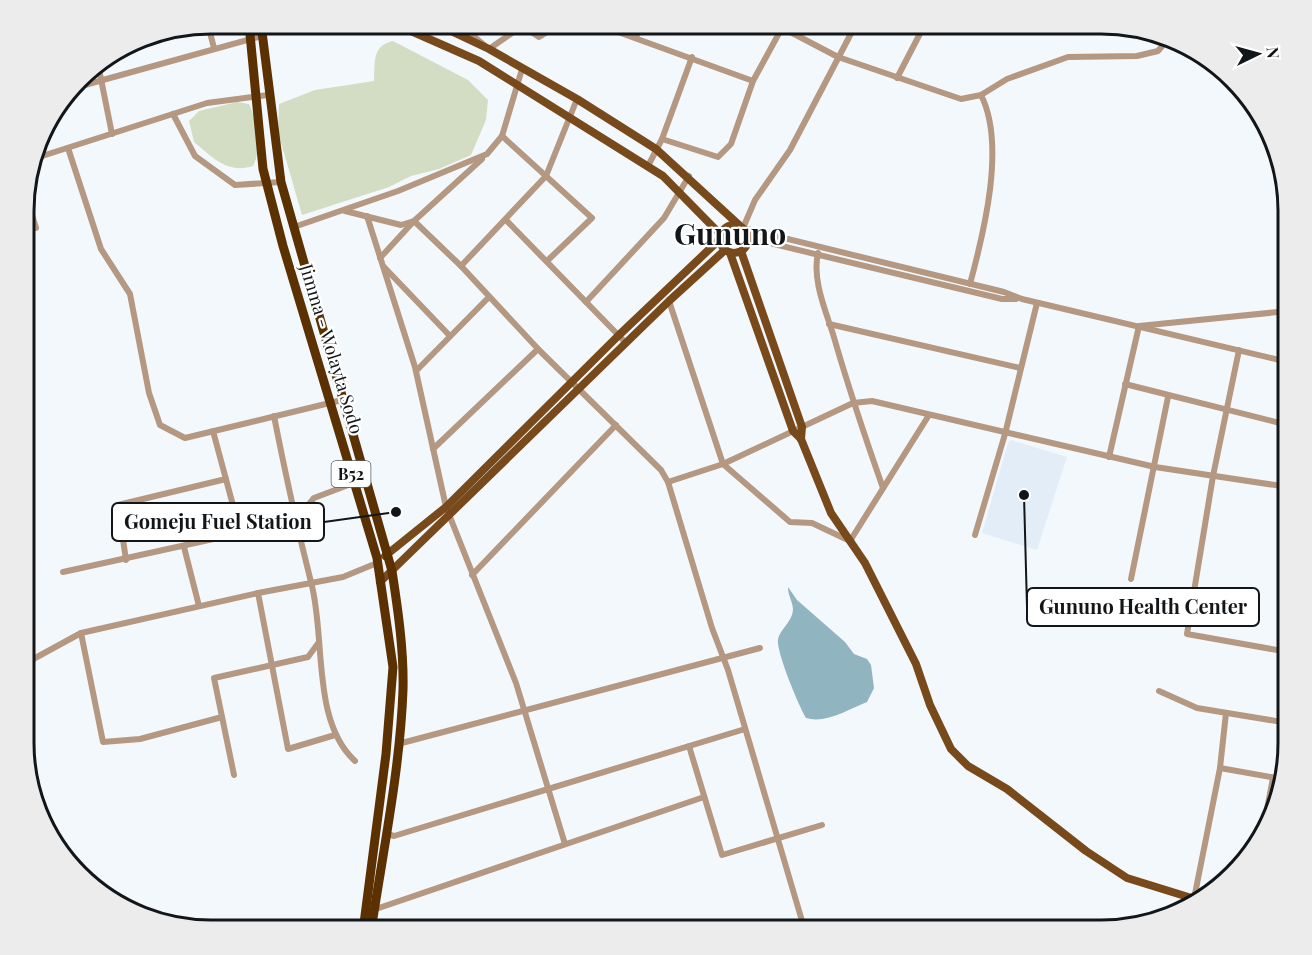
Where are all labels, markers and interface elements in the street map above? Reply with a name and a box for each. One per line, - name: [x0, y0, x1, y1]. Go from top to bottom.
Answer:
- north arrow: [1228, 24, 1288, 84]
- text: N: [1262, 46, 1284, 60]
- district label: Gununo: [674, 213, 786, 253]
- street label: Jimma - Wolayta Sodo: [294, 260, 369, 437]
- road number: B52: [332, 461, 370, 487]
- callout: Gomeju Fuel Station: [112, 503, 324, 541]
- text: Gomeju Fuel Station: [124, 507, 313, 534]
- callout: Gununo Health Center: [1027, 588, 1259, 626]
- text: Gununo Health Center: [1039, 592, 1248, 619]

